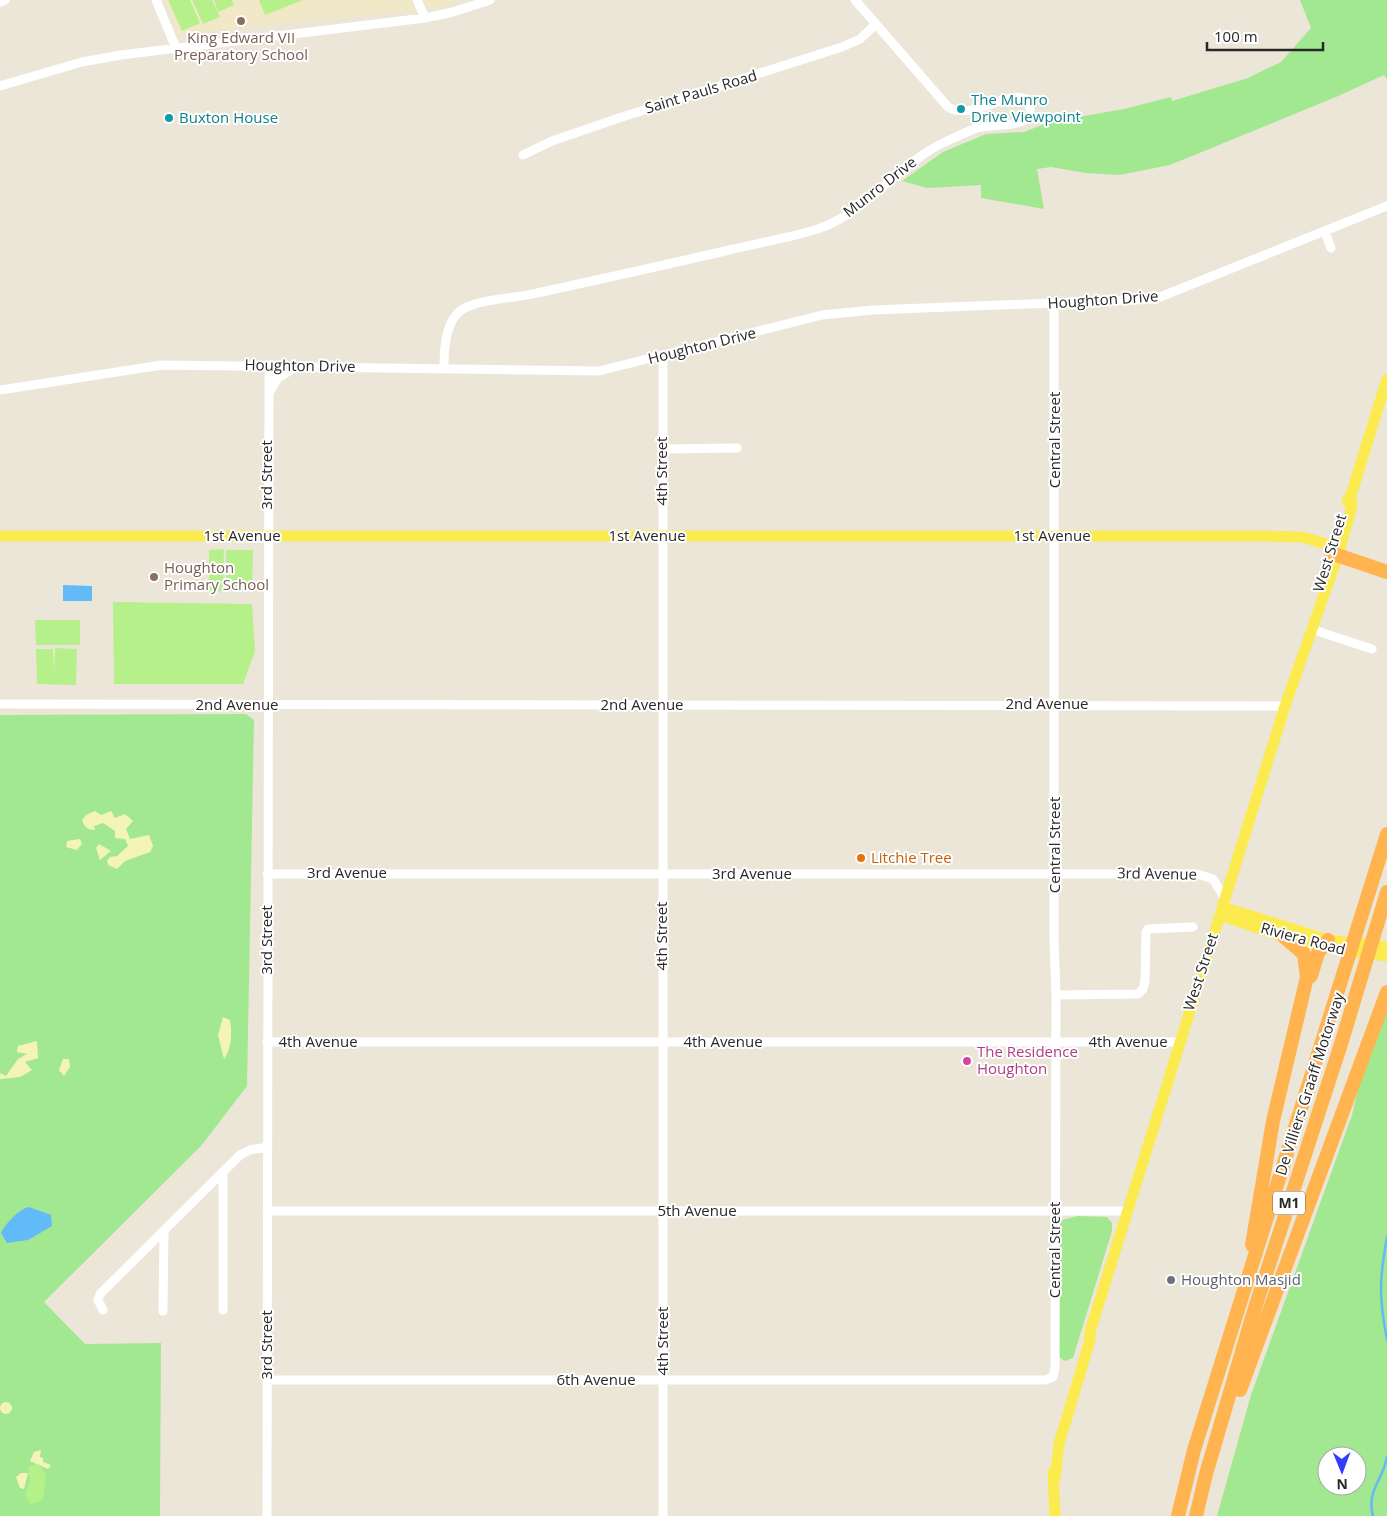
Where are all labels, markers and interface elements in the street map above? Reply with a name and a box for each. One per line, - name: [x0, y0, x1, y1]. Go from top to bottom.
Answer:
- marker: King Edward VII Preparatory School: [235, 15, 247, 27]
- scale bar: [1207, 20, 1323, 52]
- text: 100 m: [1214, 26, 1258, 46]
- place label: King Edward VII Preparatory School: [174, 27, 308, 64]
- street label: Saint Pauls Road: [642, 65, 759, 118]
- place label: The Munro Drive Viewpoint: [971, 89, 1081, 126]
- marker: The Munro Drive Viewpoint: [955, 103, 967, 115]
- place label: Buxton House: [179, 107, 278, 127]
- marker: Buxton House: [163, 112, 175, 124]
- street label: Munro Drive: [839, 151, 920, 221]
- street label: Houghton Drive: [1047, 285, 1159, 313]
- street label: Houghton Drive: [646, 322, 758, 368]
- street label: Houghton Drive: [244, 354, 356, 376]
- street label: Central Street: [1044, 392, 1064, 488]
- street label: 4th Street: [651, 437, 671, 505]
- street label: 3rd Street: [256, 440, 276, 510]
- street label: West Street: [1308, 511, 1350, 594]
- street label: 1st Avenue: [203, 525, 281, 545]
- street label: 1st Avenue: [608, 525, 686, 545]
- street label: 1st Avenue: [1013, 525, 1091, 545]
- place label: Houghton Primary School: [164, 557, 269, 594]
- marker: Houghton Primary School: [148, 571, 160, 583]
- street label: 2nd Avenue: [1005, 693, 1089, 713]
- street label: 2nd Avenue: [195, 694, 279, 714]
- street label: 2nd Avenue: [600, 694, 684, 714]
- street label: Central Street: [1044, 797, 1064, 893]
- place label: Litchie Tree: [871, 847, 952, 867]
- marker: Litchie Tree: [855, 852, 867, 864]
- street label: 3rd Avenue: [307, 862, 387, 882]
- street label: 3rd Avenue: [1117, 862, 1197, 884]
- street label: 3rd Avenue: [712, 863, 792, 883]
- street label: 4th Street: [651, 902, 671, 970]
- street label: 3rd Street: [256, 905, 276, 975]
- street label: Riviera Road: [1259, 917, 1348, 959]
- street label: West Street: [1178, 930, 1222, 1013]
- street label: De Villiers Graaff Motorway: [1270, 989, 1348, 1178]
- street label: 4th Avenue: [278, 1031, 358, 1051]
- street label: 4th Avenue: [683, 1031, 763, 1051]
- street label: 4th Avenue: [1088, 1031, 1168, 1051]
- place label: The Residence Houghton: [977, 1041, 1078, 1078]
- marker: The Residence Houghton: [961, 1055, 973, 1067]
- road number: M1: [1273, 1192, 1305, 1214]
- street label: 5th Avenue: [657, 1200, 737, 1220]
- street label: Central Street: [1044, 1202, 1064, 1298]
- place label: Houghton Masjid: [1181, 1269, 1301, 1289]
- marker: Houghton Masjid: [1165, 1274, 1177, 1286]
- street label: 4th Street: [652, 1307, 672, 1375]
- street label: 3rd Street: [256, 1310, 276, 1380]
- street label: 6th Avenue: [556, 1369, 636, 1389]
- north arrow: [1317, 1446, 1367, 1496]
- text: N: [1336, 1475, 1348, 1494]

